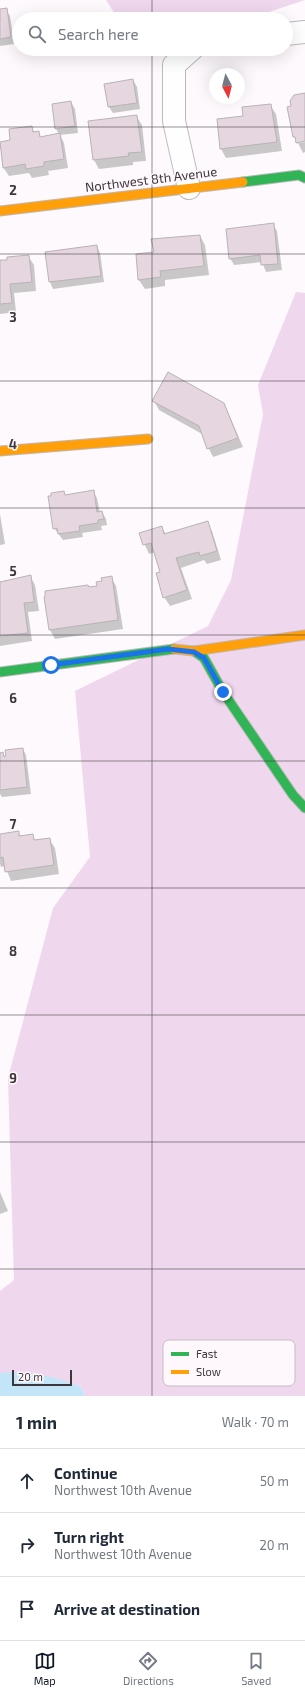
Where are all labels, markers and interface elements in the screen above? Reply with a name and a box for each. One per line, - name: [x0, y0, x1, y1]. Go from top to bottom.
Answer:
- search box: [12, 12, 293, 56]
- icon: search: [26, 23, 48, 45]
- text: Search here: [58, 25, 139, 43]
- north arrow: [209, 68, 245, 104]
- street label: Northwest 8th Avenue: [84, 163, 218, 195]
- text: 2: [9, 182, 17, 198]
- text: 3: [9, 309, 17, 325]
- text: 4: [9, 436, 17, 452]
- text: 5: [9, 563, 17, 579]
- route start: [42, 656, 60, 674]
- route end: [214, 683, 232, 701]
- text: 6: [9, 690, 17, 706]
- text: 7: [10, 816, 17, 832]
- text: 8: [9, 943, 17, 959]
- text: 9: [9, 1070, 17, 1086]
- legend: [163, 1340, 295, 1386]
- text: Fast: [196, 1347, 218, 1360]
- text: Slow: [196, 1365, 221, 1378]
- scale bar: [12, 1368, 72, 1387]
- text: 20 m: [18, 1370, 43, 1383]
- text: 1 min: [16, 1412, 57, 1432]
- text: Walk · 70 m: [222, 1414, 289, 1430]
- text: Continue: [54, 1464, 117, 1482]
- icon: ahead: [16, 1470, 38, 1492]
- text: 50 m: [260, 1473, 289, 1489]
- text: Northwest 10th Avenue: [54, 1482, 192, 1498]
- text: Turn right: [54, 1528, 124, 1546]
- icon: right: [16, 1534, 38, 1556]
- text: 20 m: [260, 1537, 289, 1553]
- text: Northwest 10th Avenue: [54, 1546, 192, 1562]
- icon: arrive: [16, 1598, 38, 1620]
- text: Arrive at destination: [54, 1600, 200, 1618]
- tab: Map: [34, 1650, 56, 1687]
- tab: Directions: [123, 1650, 174, 1687]
- tab: Saved: [241, 1650, 271, 1687]

